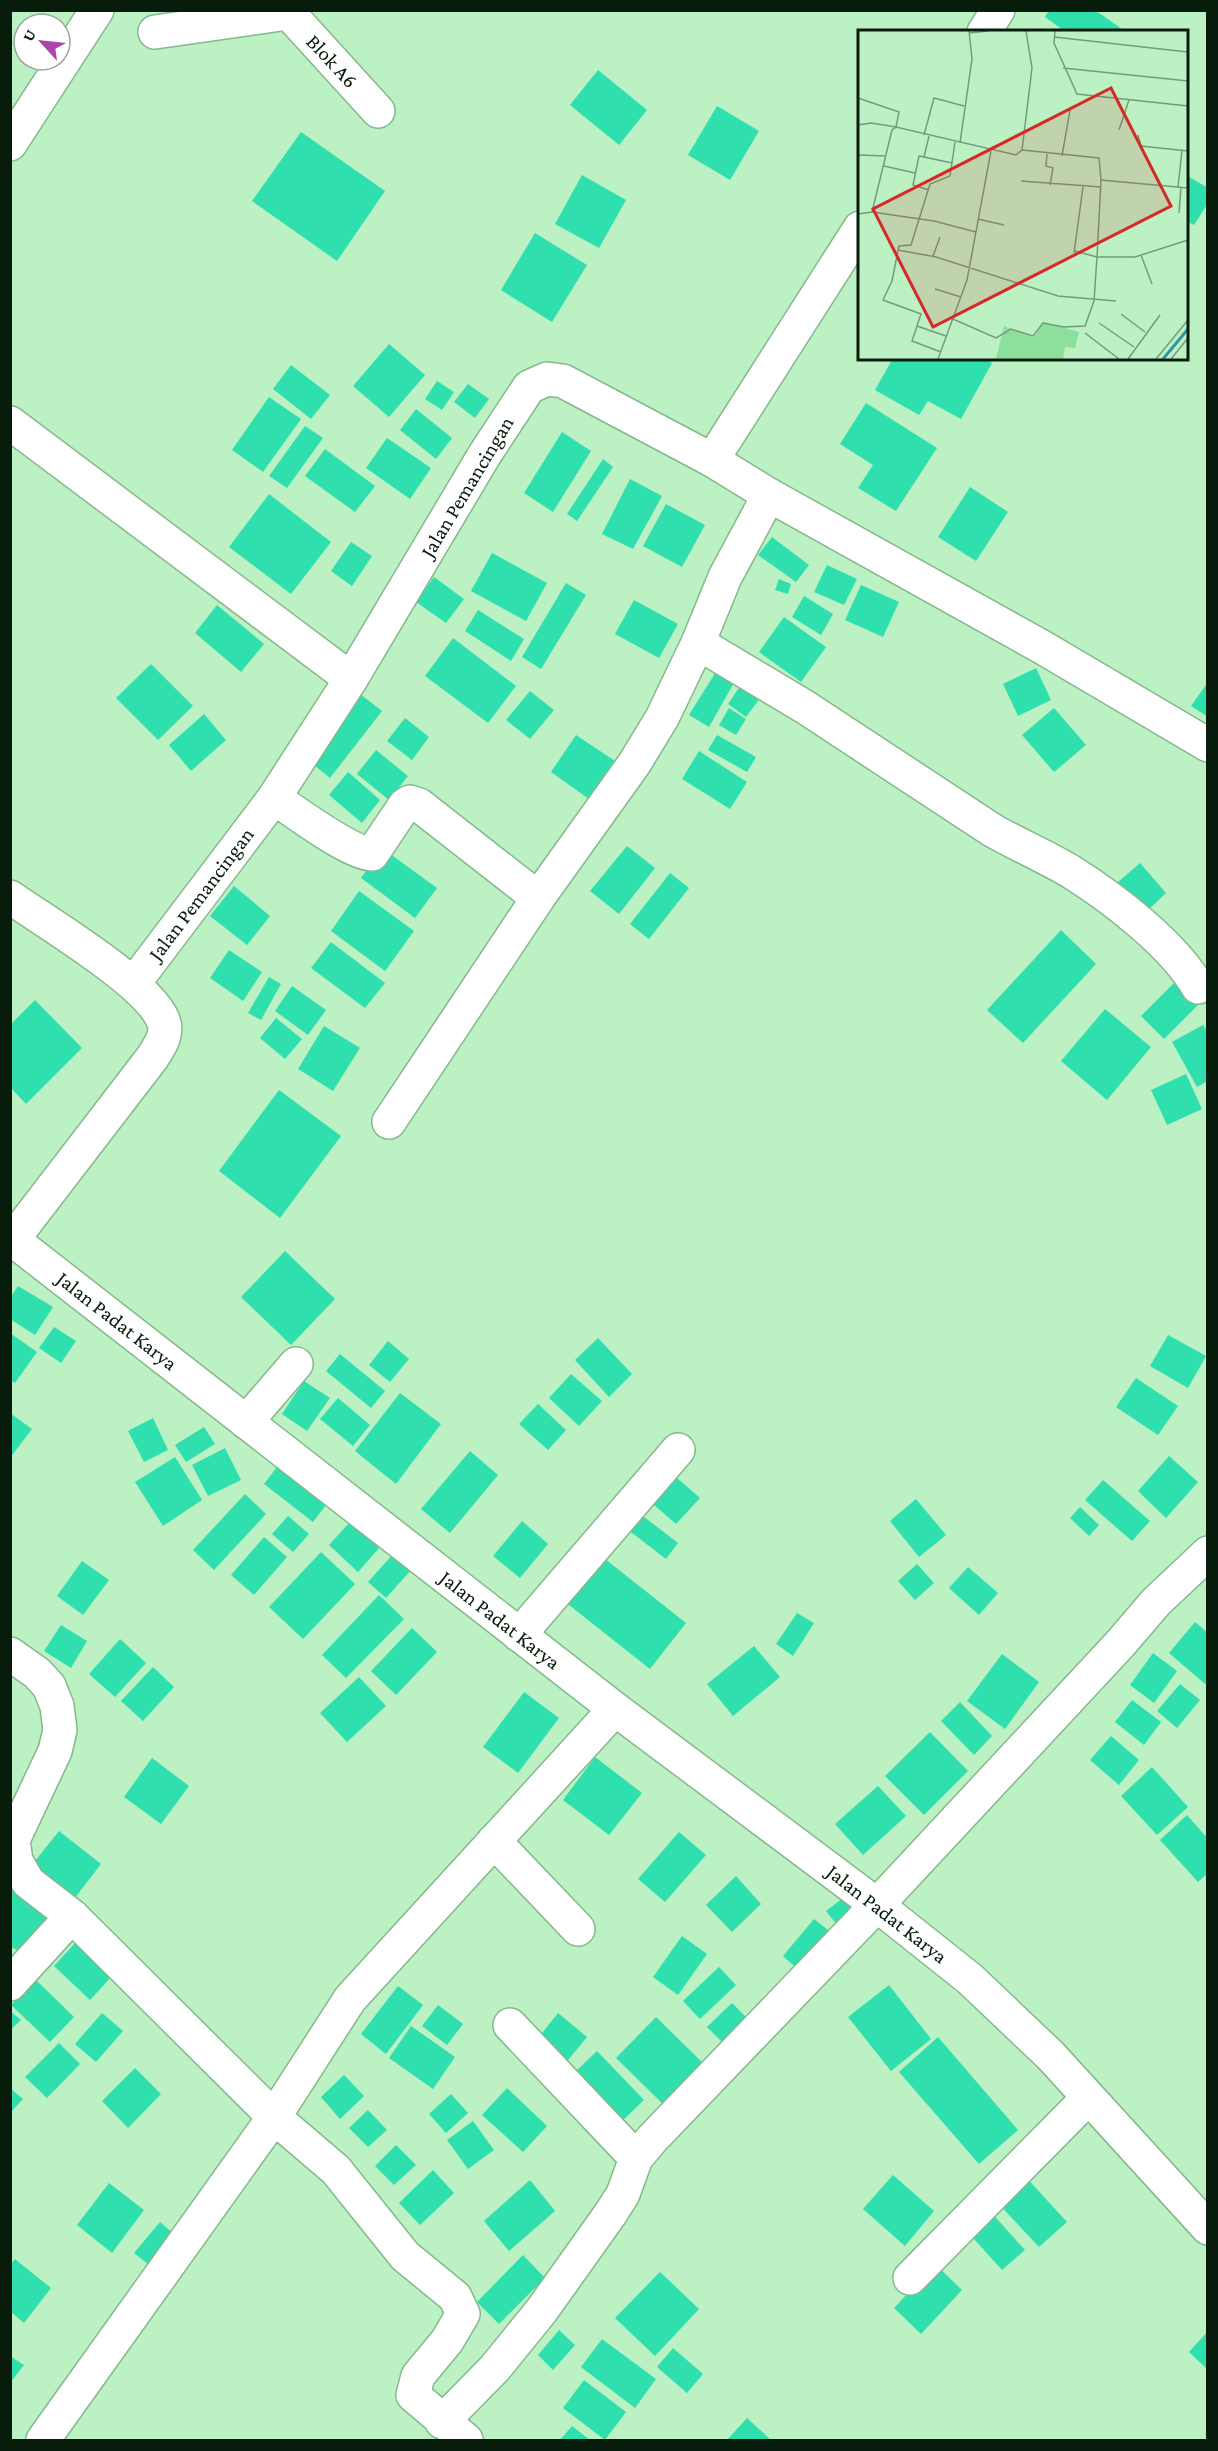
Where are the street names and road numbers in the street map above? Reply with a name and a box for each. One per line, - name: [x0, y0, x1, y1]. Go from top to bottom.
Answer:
- street label: Blok A6: [301, 29, 363, 93]
- street label: Jalan Pemancingan: [414, 412, 519, 564]
- street label: Jalan Pemancingan: [142, 823, 259, 967]
- street label: Jalan Padat Karya: [50, 1265, 182, 1376]
- street label: Jalan Padat Karya: [433, 1564, 565, 1675]
- street label: Jalan Padat Karya: [820, 1858, 952, 1969]

